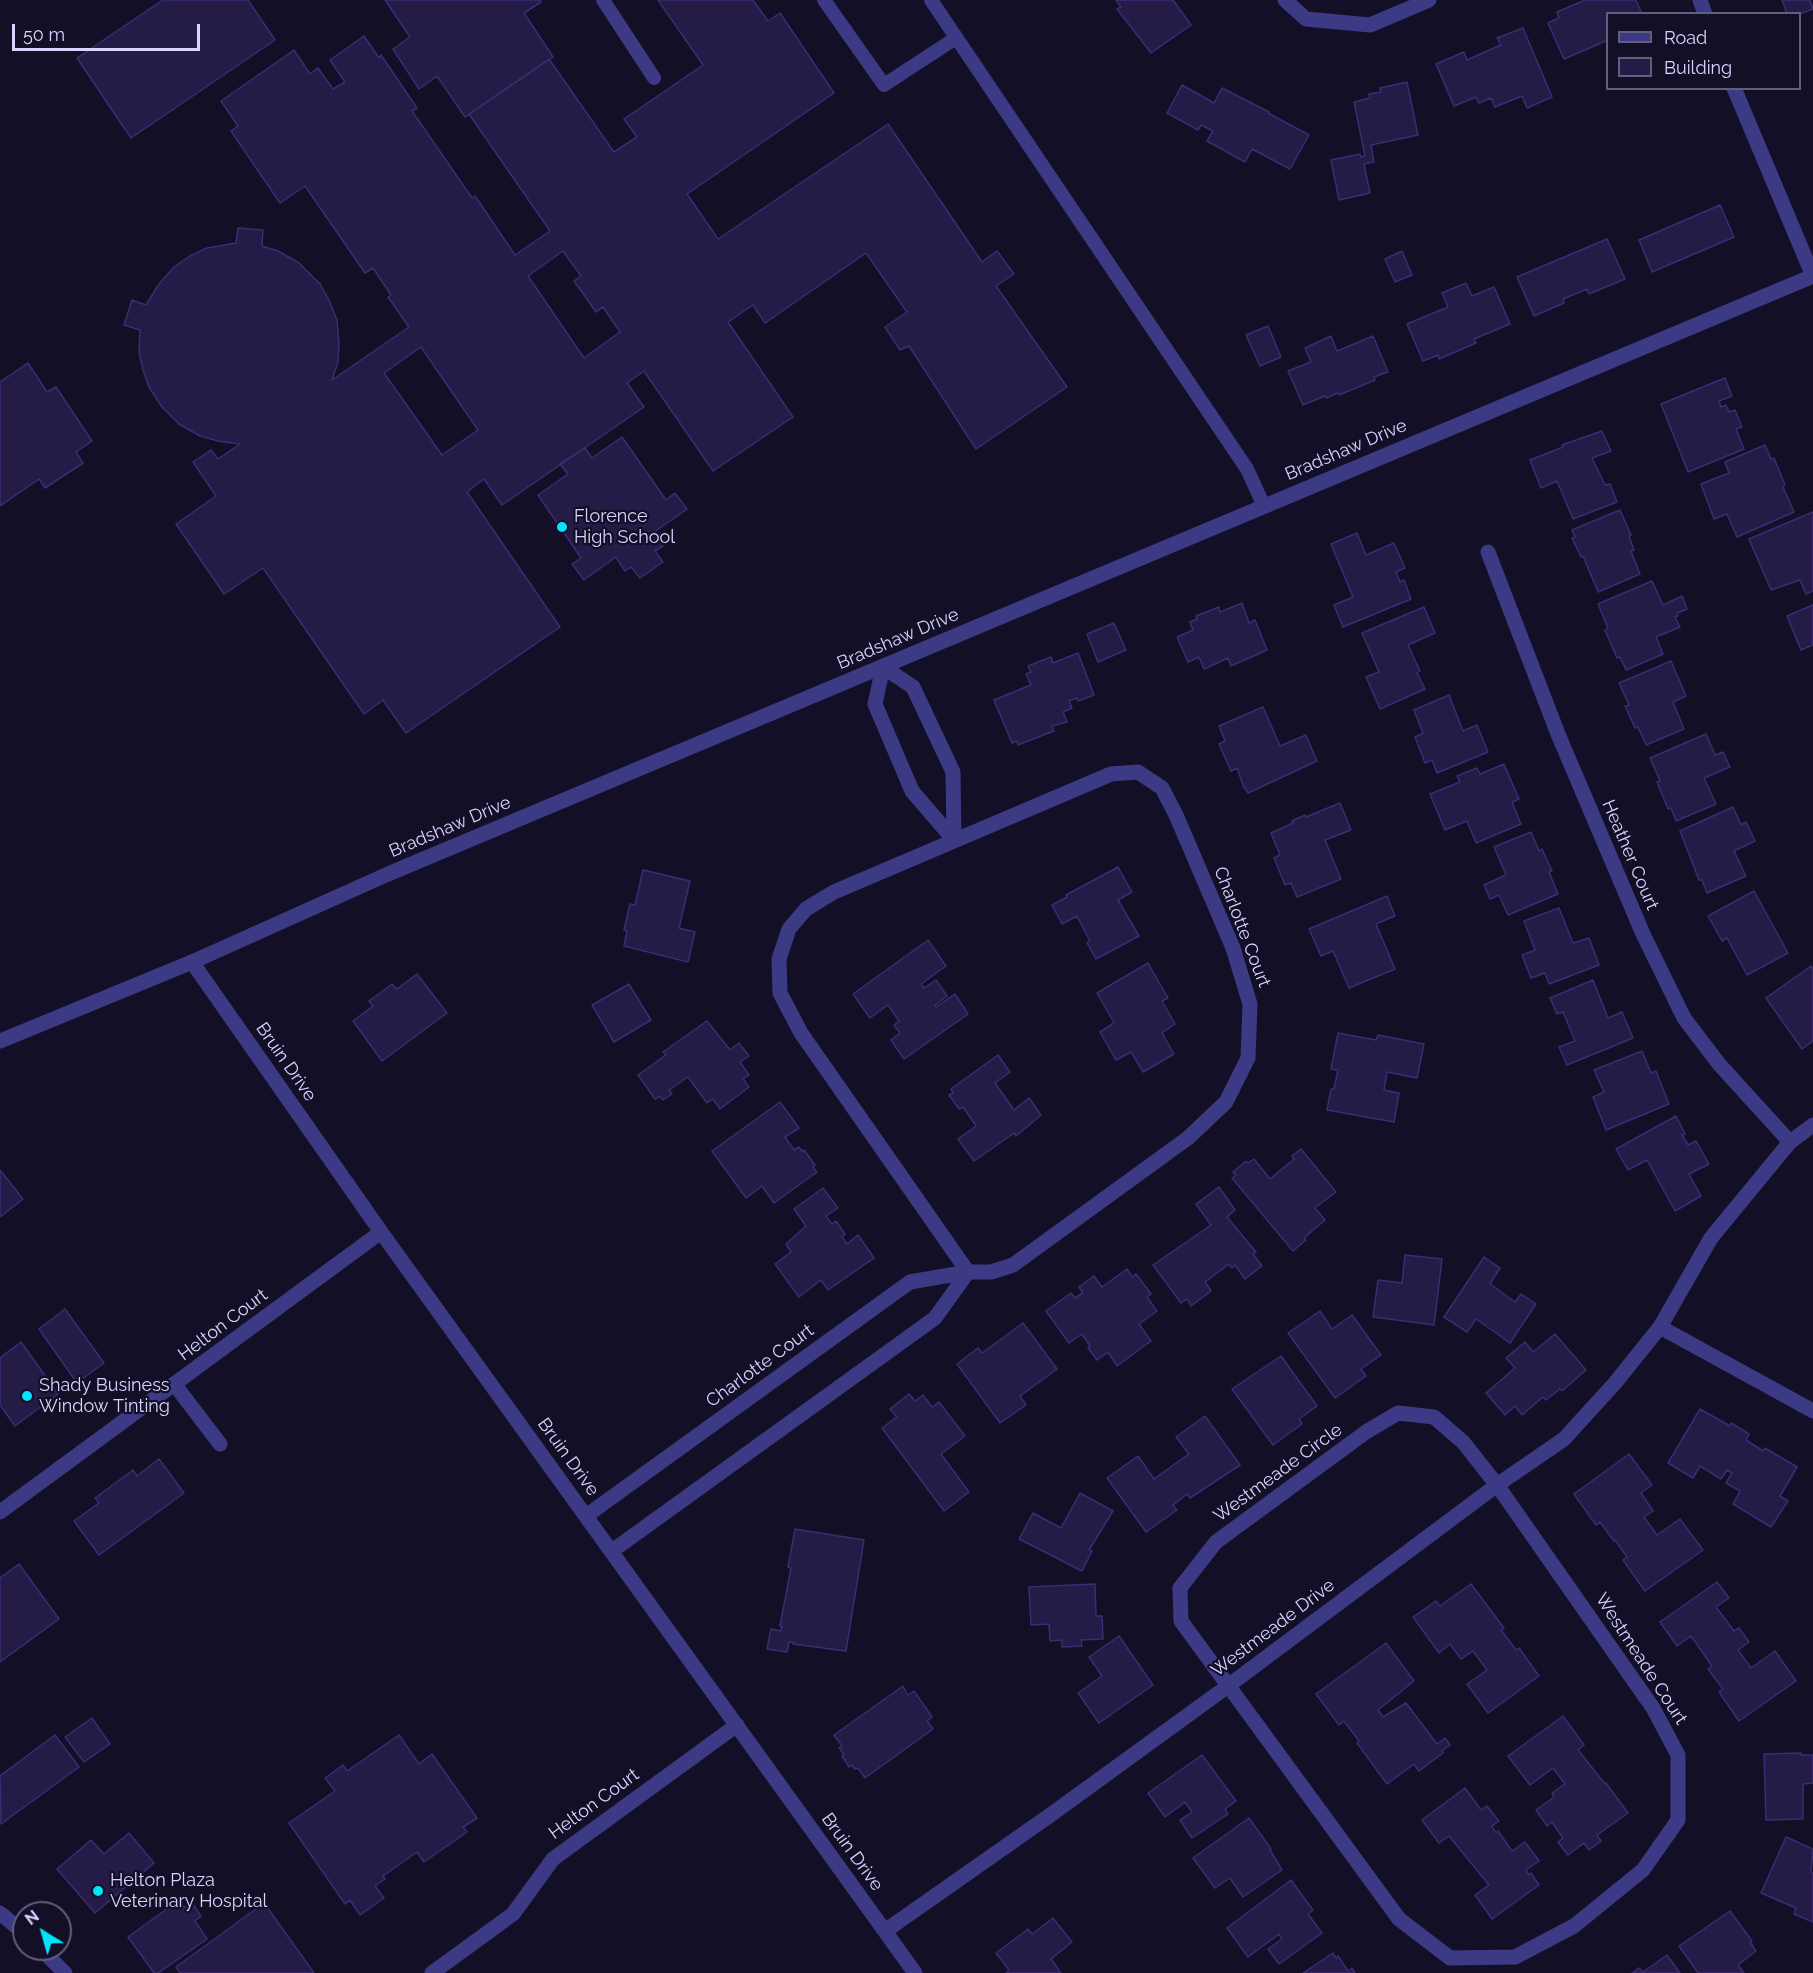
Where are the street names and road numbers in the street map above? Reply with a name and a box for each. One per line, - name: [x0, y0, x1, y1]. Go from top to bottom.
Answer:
- street label: Bradshaw Drive: [1282, 415, 1410, 485]
- street label: Bradshaw Drive: [834, 604, 962, 674]
- street label: Bradshaw Drive: [386, 792, 514, 862]
- street label: Heather Court: [1597, 797, 1663, 913]
- street label: Charlotte Court: [1209, 864, 1275, 990]
- street label: Bruin Drive: [251, 1019, 321, 1105]
- street label: Helton Court: [174, 1284, 272, 1366]
- street label: Charlotte Court: [702, 1320, 818, 1412]
- street label: Bruin Drive: [533, 1414, 603, 1500]
- street label: Westmeade Circle: [1209, 1419, 1347, 1527]
- street label: Westmeade Drive: [1207, 1574, 1339, 1682]
- street label: Westmeade Court: [1590, 1589, 1692, 1729]
- street label: Helton Court: [545, 1764, 643, 1844]
- street label: Bruin Drive: [817, 1809, 887, 1895]

